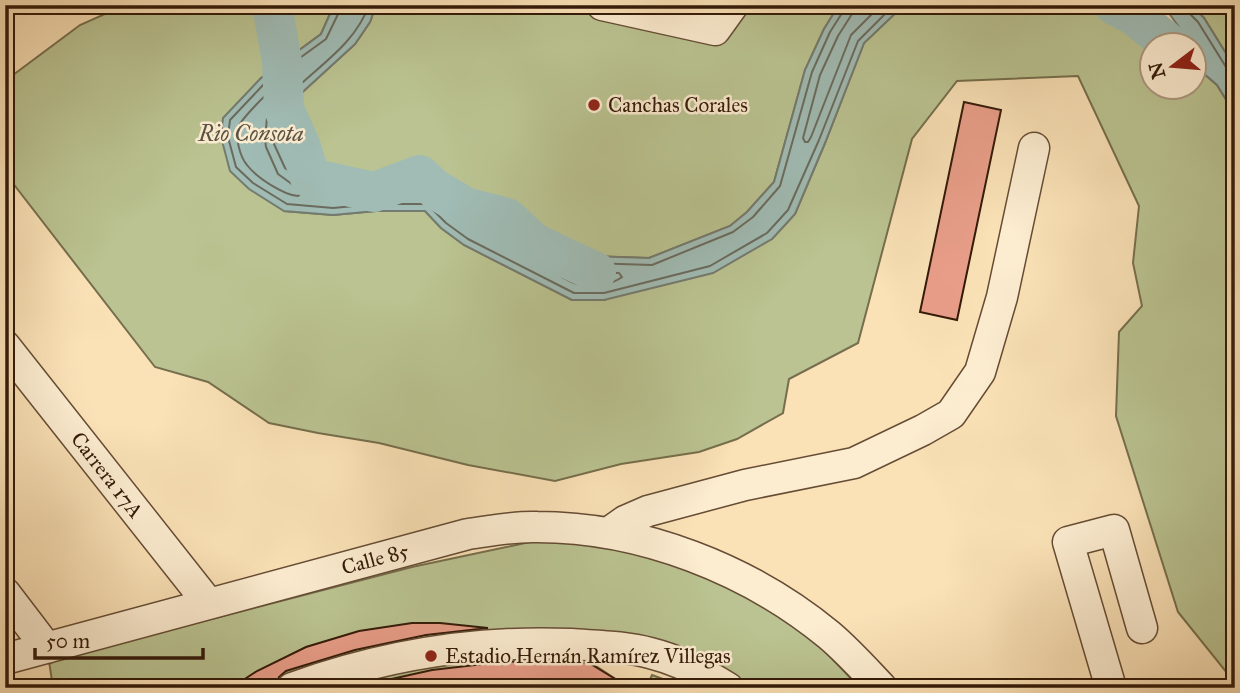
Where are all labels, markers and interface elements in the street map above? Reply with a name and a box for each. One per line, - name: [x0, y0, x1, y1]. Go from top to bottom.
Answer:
- north arrow: [1138, 32, 1208, 102]
- text: N: [1144, 60, 1170, 81]
- place label: Canchas Corales: [608, 92, 748, 118]
- marker: Canchas Corales: [586, 97, 602, 113]
- water label: Rio Consota: [197, 119, 304, 147]
- street label: Carrera 17A: [65, 427, 149, 523]
- street label: Calle 85: [338, 537, 412, 580]
- scale bar: [35, 616, 203, 660]
- text: 50 m: [46, 628, 91, 654]
- place label: Estadio Hernán Ramírez Villegas: [445, 643, 731, 669]
- marker: Estadio Hernán Ramírez Villegas: [423, 648, 439, 664]

